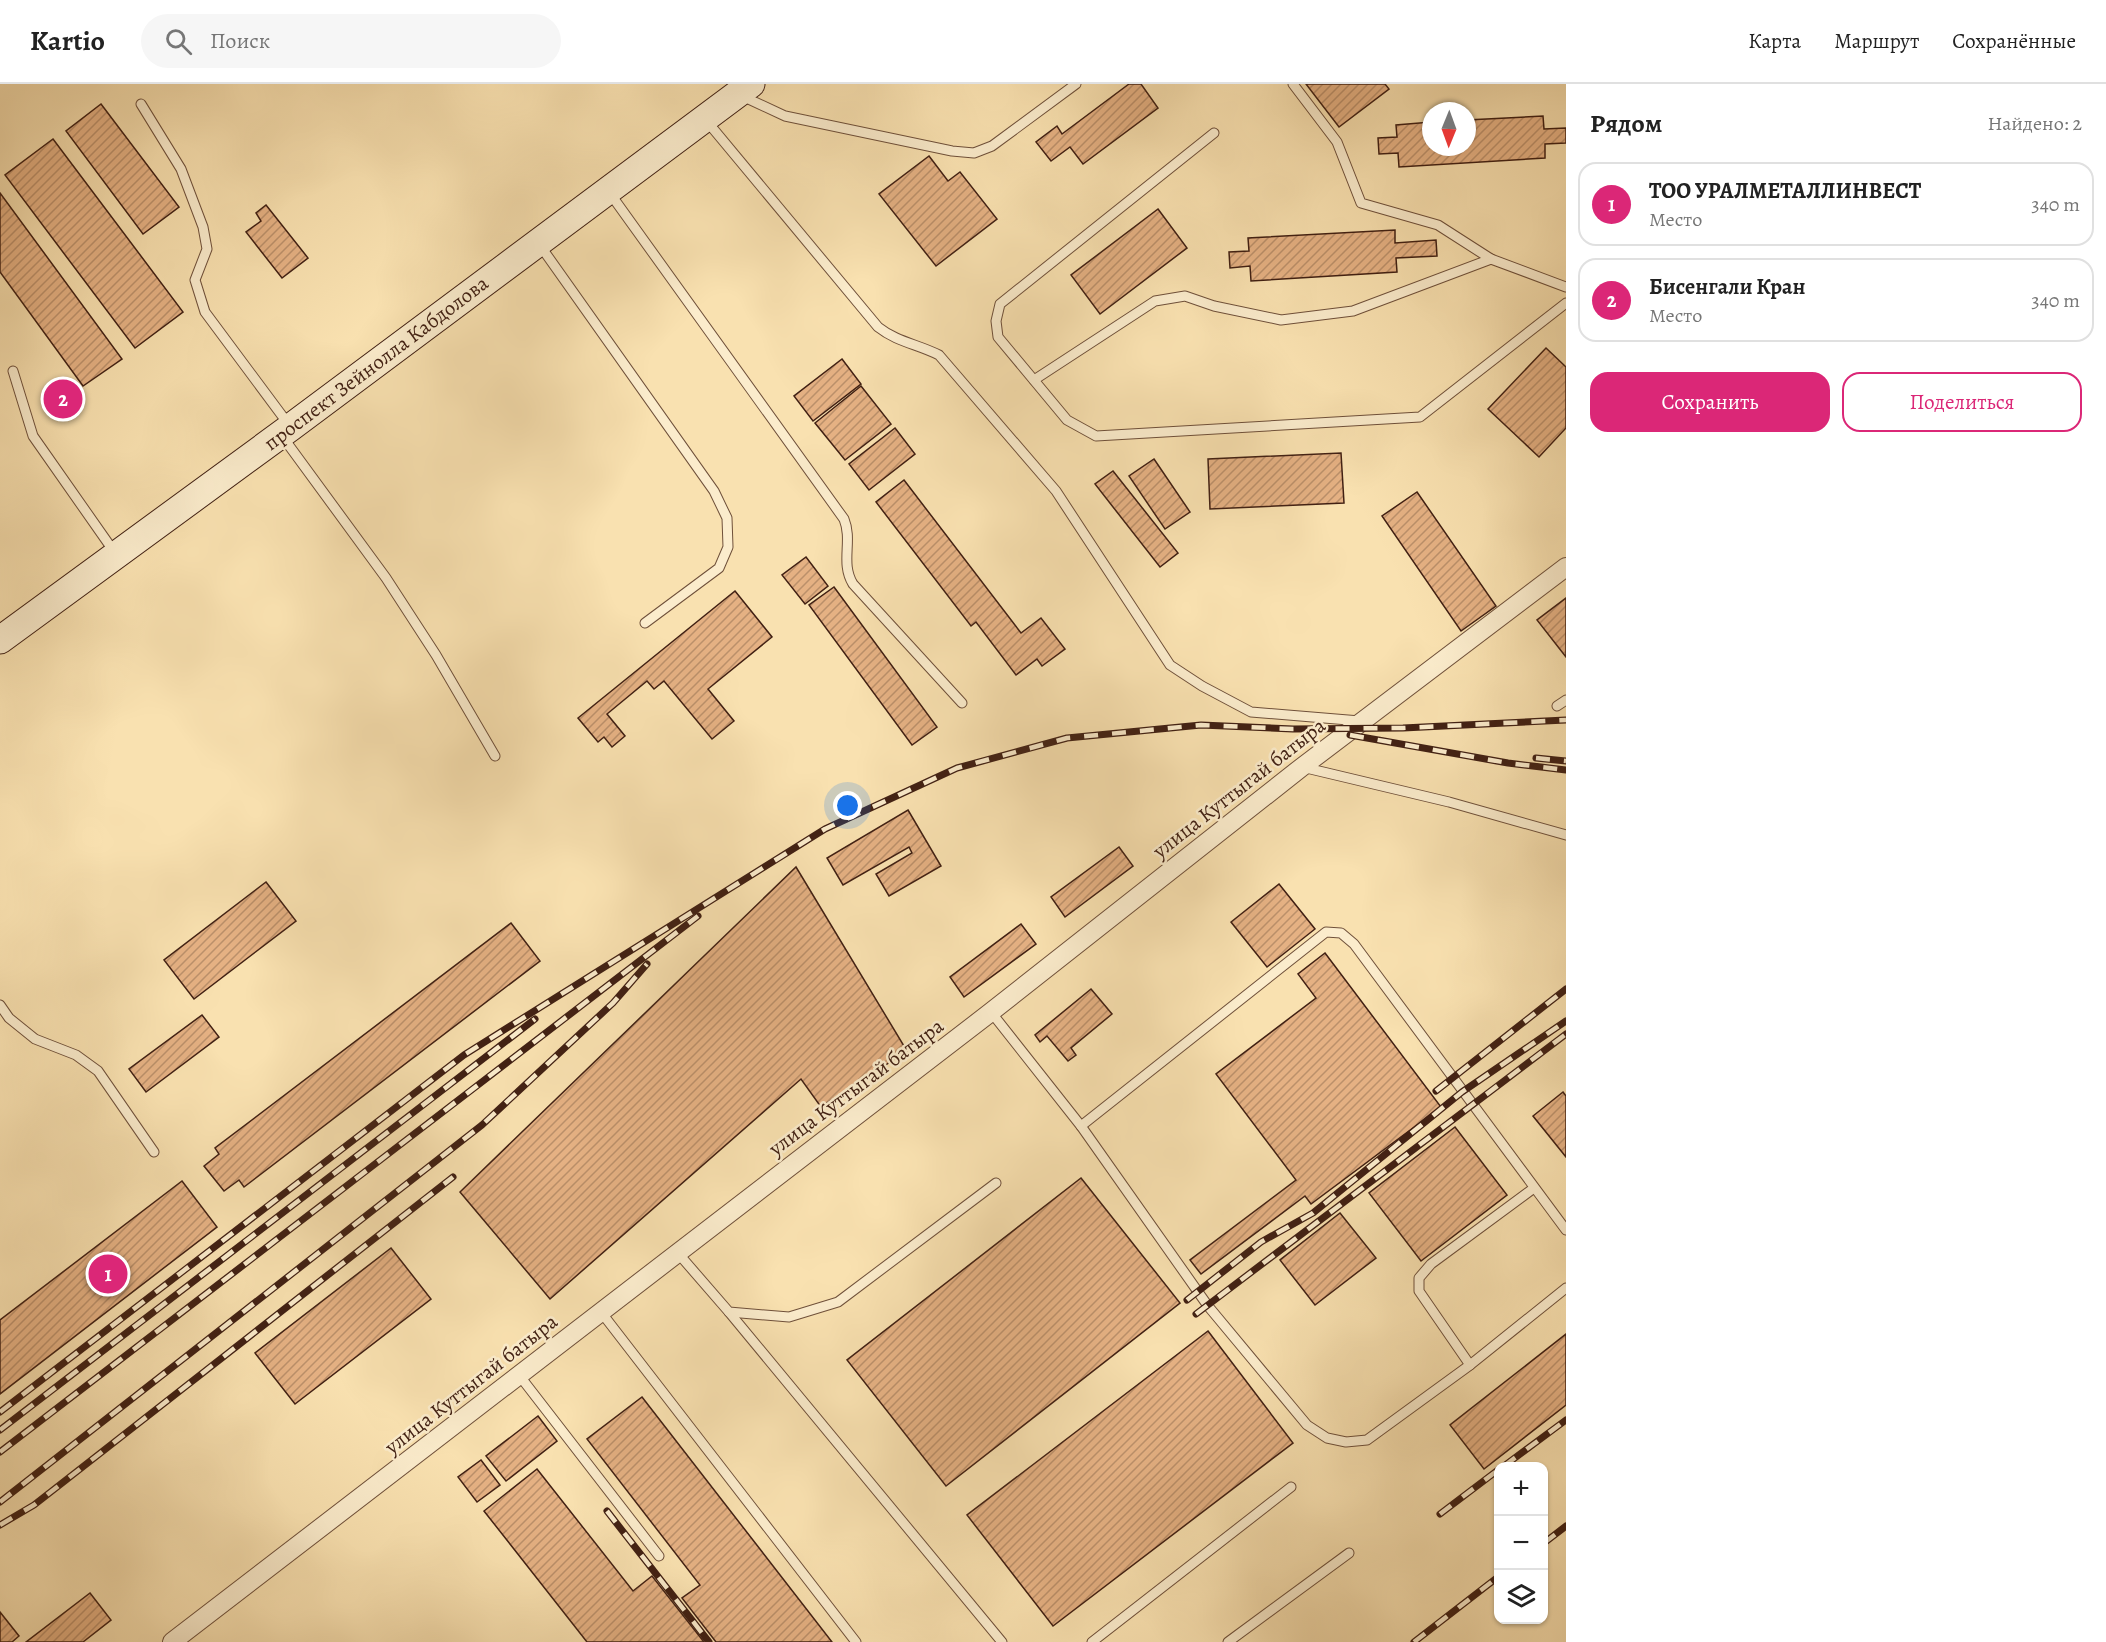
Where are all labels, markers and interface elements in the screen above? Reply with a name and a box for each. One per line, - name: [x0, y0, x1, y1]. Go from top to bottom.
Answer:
- search box: [141, 14, 561, 68]
- text: Kartio: [30, 22, 105, 60]
- icon: search: [162, 25, 195, 58]
- text: Поиск: [210, 26, 270, 56]
- text: Карта: [1748, 27, 1801, 55]
- text: Маршрут: [1834, 27, 1919, 55]
- text: Сохранённые: [1952, 27, 2076, 55]
- north arrow: [1422, 102, 1476, 156]
- text: Рядом: [1590, 106, 1662, 141]
- text: Найдено: 2: [1987, 110, 2082, 137]
- text: ТОО УРАЛМЕТАЛЛИНВЕСТ: [1649, 176, 1921, 206]
- text: 1: [1608, 191, 1615, 218]
- text: 340 m: [2031, 191, 2080, 218]
- text: Место: [1649, 206, 1702, 233]
- street label: проспект Зейнолла Кабдолова: [258, 269, 494, 457]
- text: Бисенгали Кран: [1649, 272, 1806, 302]
- text: 2: [1607, 287, 1616, 314]
- text: 340 m: [2031, 287, 2080, 314]
- text: Место: [1649, 302, 1702, 329]
- button: Сохранить: [1590, 372, 1830, 432]
- button: Поделиться: [1842, 372, 2082, 432]
- pin: 2: [44, 376, 82, 422]
- street label: улица Куттыгай батыра: [1146, 711, 1332, 865]
- your location: [833, 791, 862, 820]
- street label: улица Куттыгай батыра: [762, 1012, 949, 1163]
- pin: 1: [88, 1252, 128, 1296]
- street label: улица Куттыгай батыра: [378, 1307, 564, 1461]
- map controls: [1494, 1462, 1548, 1624]
- button: +: [1494, 1462, 1548, 1516]
- button: −: [1494, 1516, 1548, 1570]
- button: layers: [1494, 1570, 1548, 1624]

